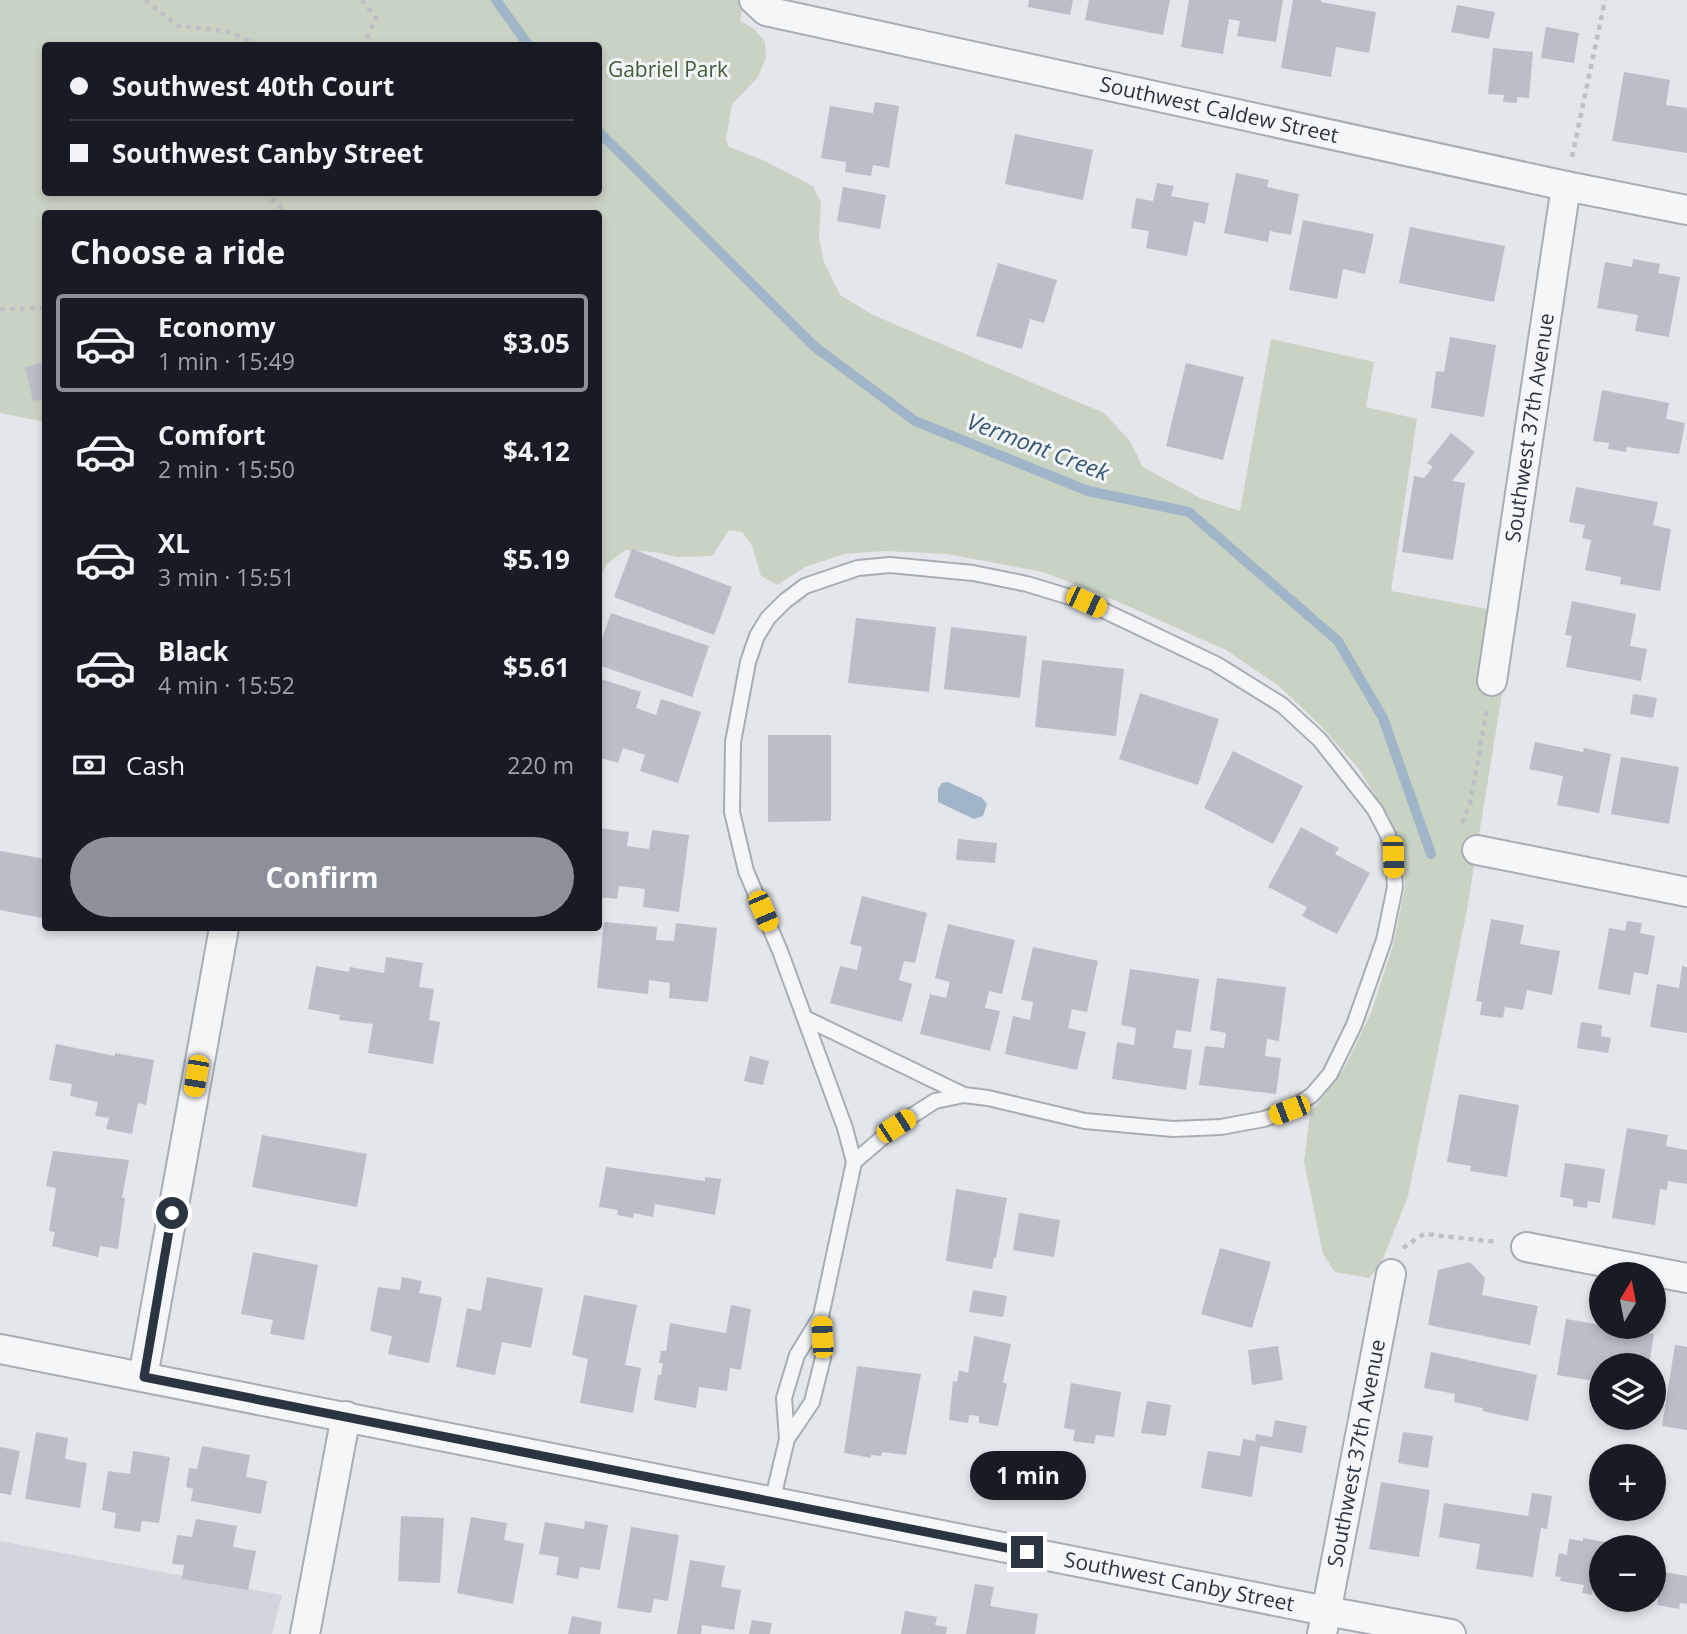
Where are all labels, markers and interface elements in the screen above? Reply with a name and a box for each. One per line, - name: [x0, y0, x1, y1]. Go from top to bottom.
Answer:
- park label: Gabriel Park: [608, 55, 728, 83]
- text: Southwest 40th Court: [112, 68, 394, 104]
- street label: Southwest Caldew Street: [1097, 69, 1341, 149]
- text: Southwest Canby Street: [112, 135, 423, 171]
- text: Choose a ride: [70, 230, 285, 273]
- text: Economy: [158, 309, 276, 345]
- street label: Southwest 37th Avenue: [1498, 311, 1560, 544]
- icon: car: [74, 312, 137, 375]
- text: $3.05: [503, 325, 570, 361]
- text: 1 min · 15:49: [158, 345, 295, 377]
- water label: Vermont Creek: [963, 404, 1115, 488]
- text: Comfort: [158, 417, 265, 453]
- icon: car: [74, 420, 137, 483]
- text: $4.12: [503, 433, 570, 469]
- text: 2 min · 15:50: [158, 453, 295, 485]
- text: XL: [158, 525, 190, 561]
- icon: car: [74, 528, 137, 591]
- text: $5.19: [503, 541, 570, 577]
- text: 3 min · 15:51: [158, 561, 295, 593]
- car: [1063, 584, 1110, 620]
- text: Black: [158, 633, 229, 669]
- icon: car: [74, 636, 137, 699]
- text: $5.61: [503, 649, 570, 685]
- text: 4 min · 15:52: [158, 669, 295, 701]
- icon: cash: [70, 746, 108, 784]
- text: Cash: [126, 747, 185, 783]
- text: 220 m: [507, 749, 574, 781]
- car: [1382, 836, 1405, 878]
- button: Confirm: [70, 837, 574, 917]
- car: [746, 888, 781, 934]
- car: [183, 1053, 210, 1099]
- car: [1266, 1093, 1313, 1127]
- car: [873, 1106, 920, 1146]
- route start: [156, 1197, 188, 1229]
- north arrow: [1589, 1262, 1666, 1339]
- map controls: [1589, 1262, 1666, 1612]
- car: [811, 1315, 834, 1359]
- street label: Southwest 37th Avenue: [1320, 1337, 1391, 1569]
- button: layers: [1589, 1353, 1666, 1430]
- button: +: [1589, 1444, 1666, 1521]
- callout: 1 min: [969, 1450, 1085, 1500]
- text: 1 min: [996, 1459, 1060, 1491]
- button: −: [1589, 1535, 1666, 1612]
- route end: [1011, 1536, 1043, 1568]
- street label: Southwest Canby Street: [1062, 1545, 1297, 1617]

